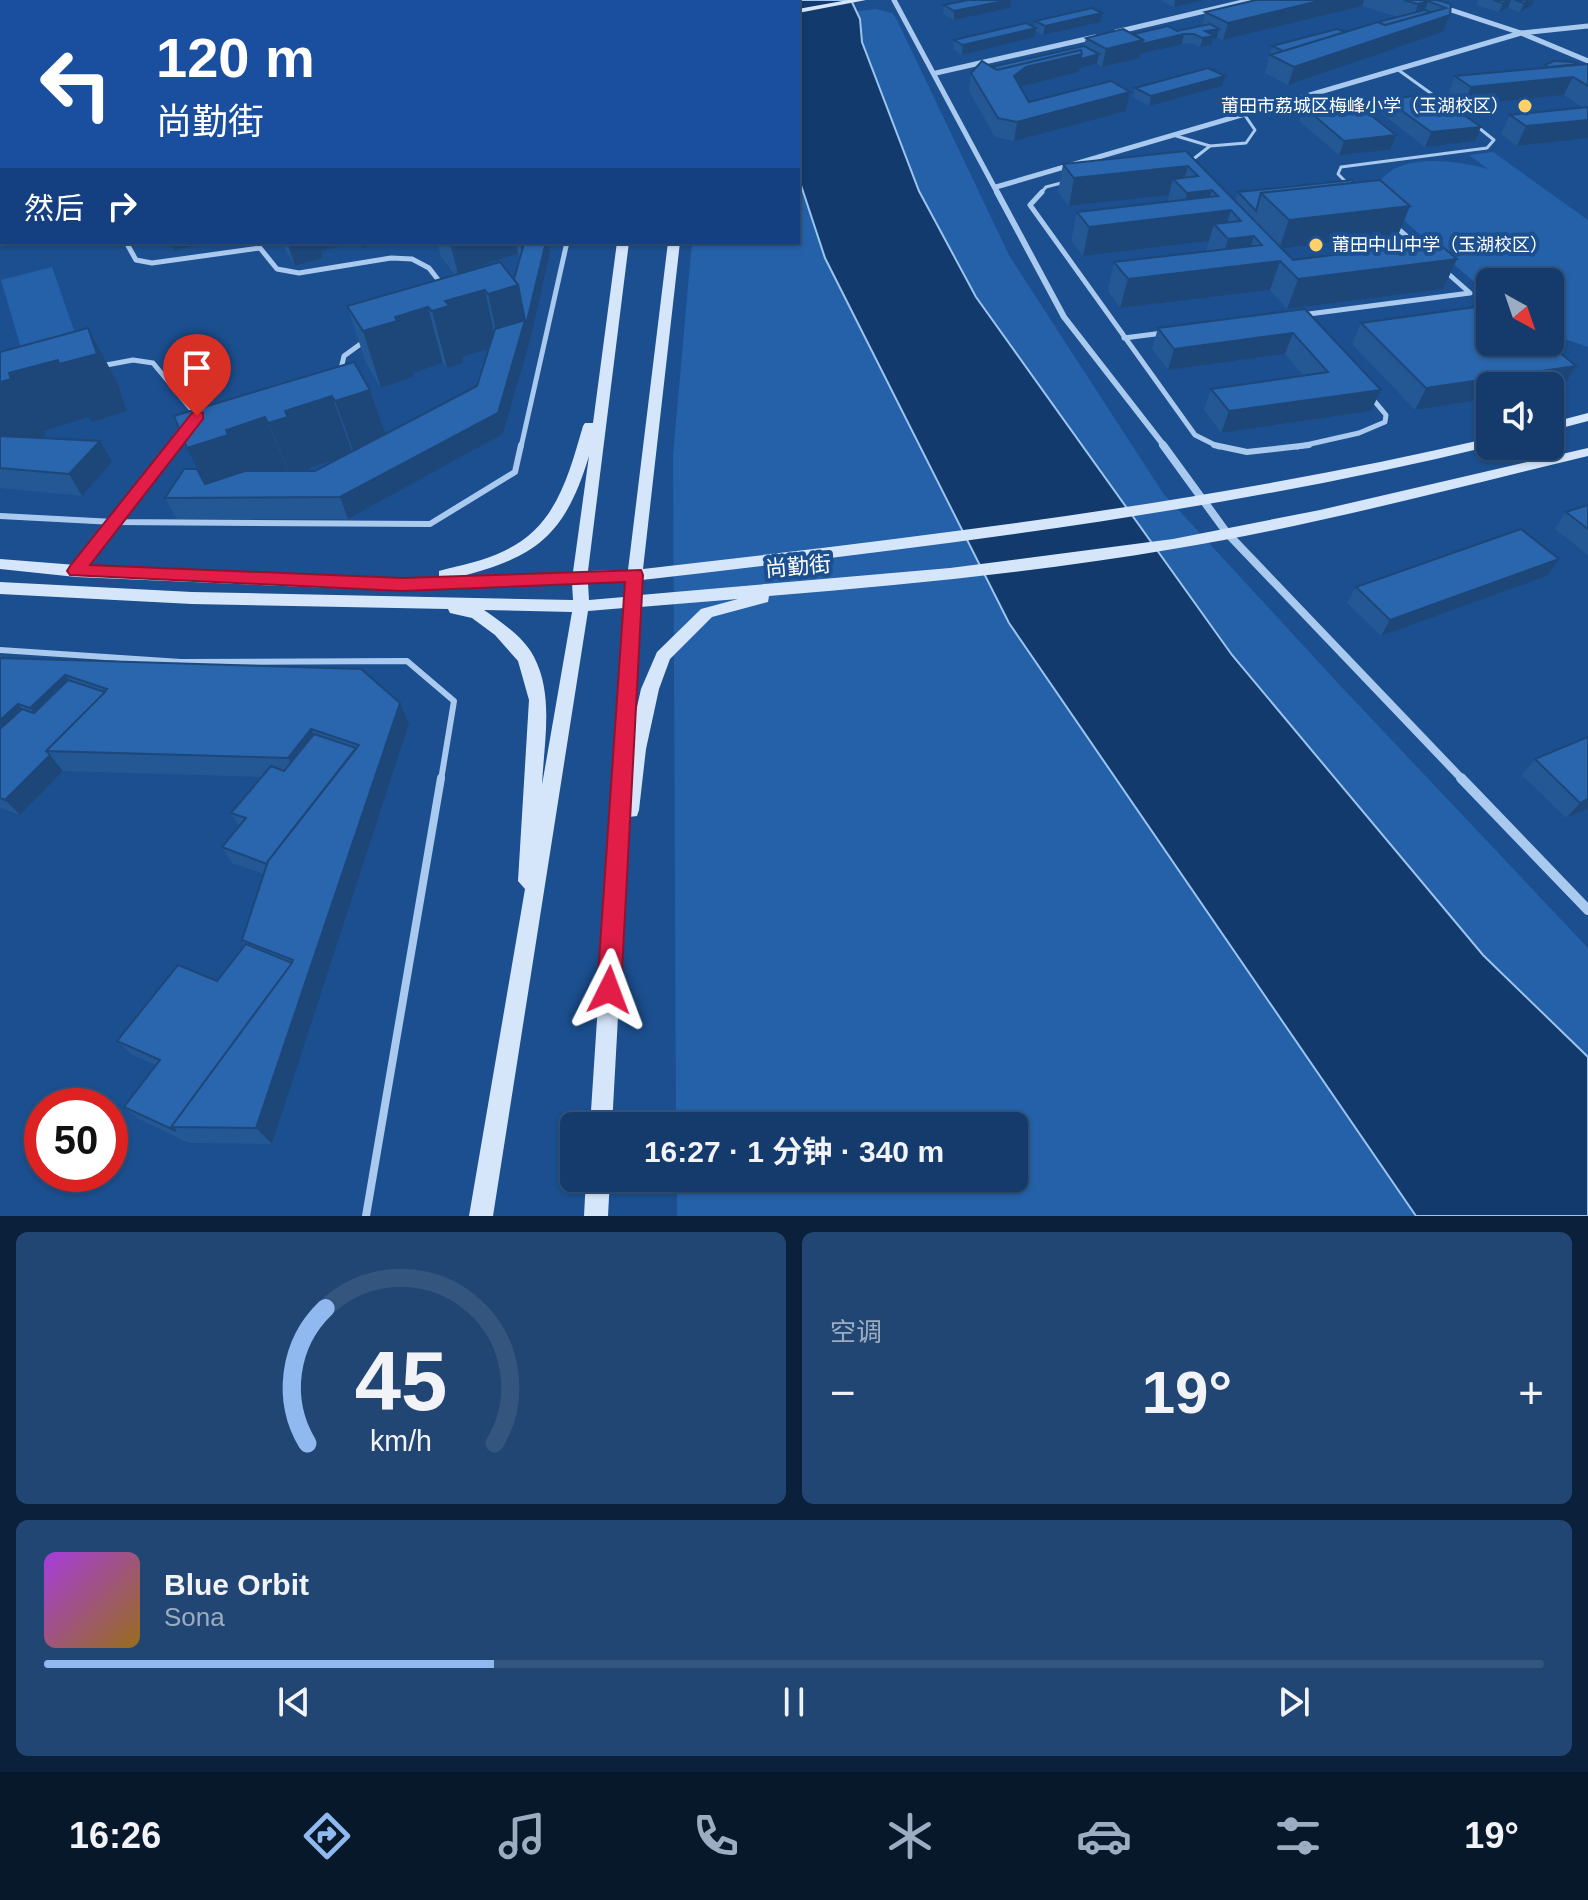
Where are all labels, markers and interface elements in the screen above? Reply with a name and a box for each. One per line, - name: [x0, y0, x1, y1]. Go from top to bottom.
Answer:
- text: 120 m: [156, 26, 315, 89]
- icon: left: [24, 32, 128, 136]
- place label: 莆田市荔城区梅峰小学（玉湖校区）: [1221, 96, 1509, 116]
- marker: 莆田市荔城区梅峰小学（玉湖校区）: [1516, 97, 1534, 115]
- text: 尚勤街: [156, 101, 264, 142]
- icon: right: [100, 184, 144, 228]
- text: 然后: [24, 192, 84, 225]
- place label: 莆田中山中学（玉湖校区）: [1332, 235, 1548, 255]
- marker: 莆田中山中学（玉湖校区）: [1307, 236, 1325, 254]
- north arrow: [1476, 268, 1564, 356]
- map controls: [1476, 268, 1564, 460]
- pin: [163, 334, 231, 416]
- icon: arrive: [175, 346, 219, 390]
- button: sound: [1476, 372, 1564, 460]
- street label: 尚勤街: [764, 551, 832, 582]
- position arrow: [567, 948, 651, 1032]
- speed limit sign: 50: [24, 1088, 128, 1192]
- text: 16:27 · 1 分钟 · 340 m: [644, 1135, 944, 1168]
- text: 空调: [830, 1317, 882, 1347]
- text: 45: [355, 1335, 447, 1428]
- text: 19°: [1142, 1359, 1232, 1426]
- text: −: [830, 1368, 856, 1417]
- text: +: [1518, 1368, 1544, 1417]
- text: km/h: [370, 1425, 432, 1457]
- text: Blue Orbit: [164, 1568, 309, 1601]
- text: Sona: [164, 1602, 225, 1632]
- icon: previous: [272, 1680, 316, 1724]
- icon: pause: [772, 1680, 816, 1724]
- icon: next: [1272, 1680, 1316, 1724]
- icon: directions: [299, 1808, 355, 1864]
- icon: music: [494, 1808, 550, 1864]
- icon: phone: [688, 1808, 744, 1864]
- icon: climate: [882, 1808, 938, 1864]
- icon: car: [1076, 1808, 1132, 1864]
- icon: filters: [1270, 1808, 1326, 1864]
- text: 16:26: [69, 1815, 161, 1856]
- text: 19°: [1464, 1815, 1519, 1856]

